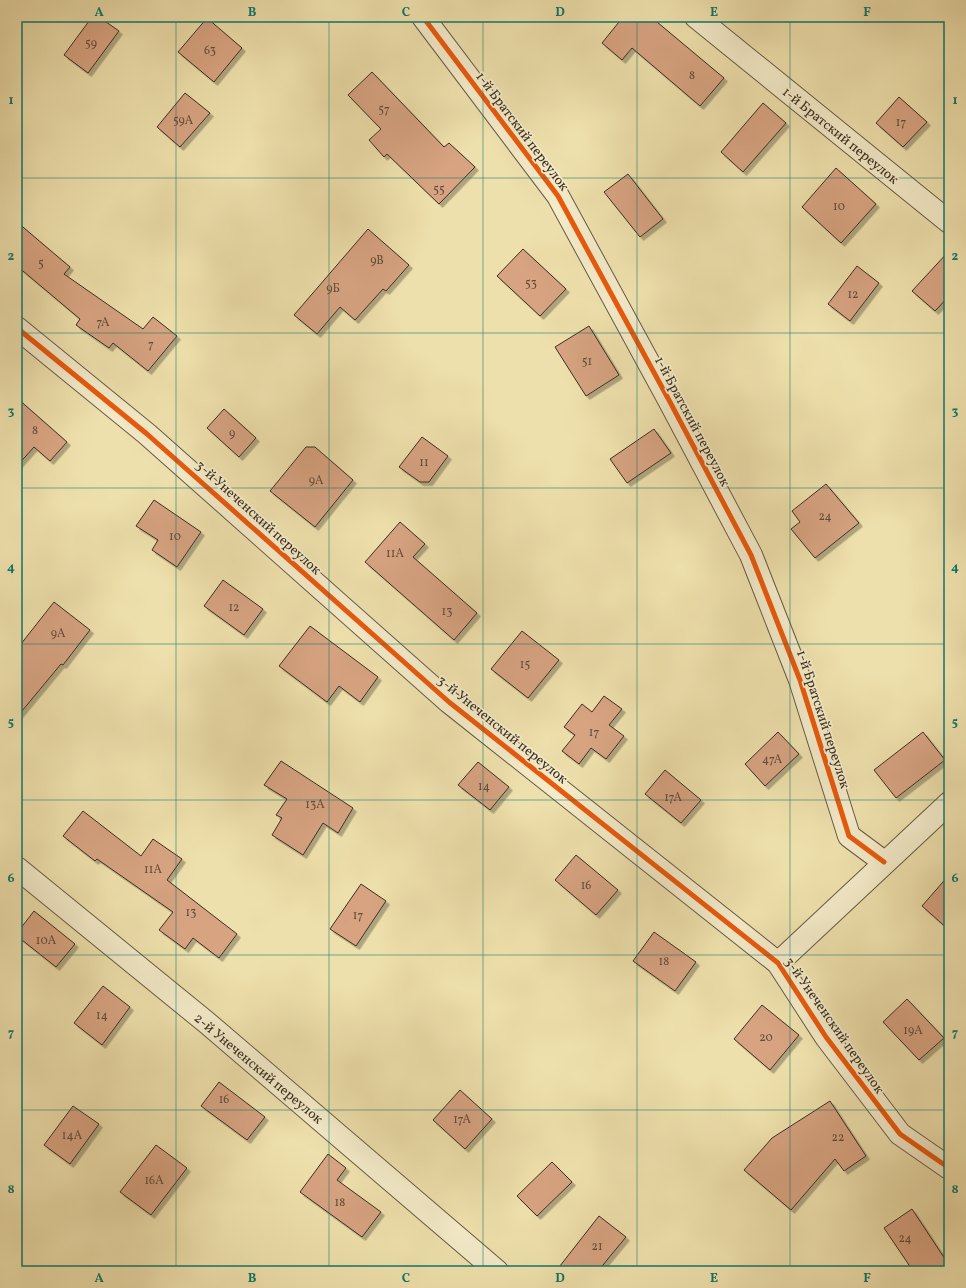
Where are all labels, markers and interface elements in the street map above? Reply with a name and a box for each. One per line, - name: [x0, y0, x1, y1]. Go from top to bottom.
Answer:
- text: A: [94, 4, 104, 22]
- text: B: [248, 4, 257, 22]
- text: C: [402, 4, 410, 22]
- text: D: [555, 4, 565, 22]
- text: E: [710, 4, 718, 22]
- text: F: [863, 4, 871, 22]
- house number: 59: [85, 36, 97, 52]
- house number: 63: [204, 43, 216, 59]
- street label: 1-й Братский переулок: [471, 68, 573, 196]
- house number: 8: [689, 68, 695, 84]
- street label: 1-й Братский переулок: [778, 83, 903, 189]
- text: 1: [8, 92, 14, 110]
- text: 1: [952, 92, 958, 110]
- house number: 57: [378, 102, 390, 118]
- house number: 59А: [173, 113, 194, 129]
- house number: 17: [896, 115, 906, 131]
- house number: 55: [433, 182, 445, 198]
- house number: 10: [833, 199, 845, 215]
- text: 2: [8, 248, 15, 266]
- text: 2: [952, 248, 959, 266]
- house number: 9В: [370, 253, 384, 269]
- house number: 5: [38, 256, 44, 272]
- house number: 53: [525, 276, 537, 292]
- house number: 9Б: [326, 281, 340, 297]
- house number: 12: [847, 287, 859, 303]
- house number: 7А: [96, 315, 110, 331]
- house number: 7: [148, 337, 154, 353]
- street label: 1-й Братский переулок: [649, 353, 734, 491]
- house number: 51: [582, 354, 592, 370]
- text: 3: [8, 403, 15, 421]
- text: 3: [952, 403, 959, 421]
- house number: 8: [32, 423, 38, 439]
- house number: 9: [229, 426, 235, 442]
- house number: 11: [419, 455, 429, 471]
- street label: 3-й Унеченский переулок: [191, 457, 325, 580]
- house number: 9А: [309, 473, 324, 489]
- house number: 24: [818, 509, 832, 525]
- house number: 10: [169, 529, 181, 545]
- house number: 11А: [386, 546, 404, 562]
- text: 4: [7, 559, 15, 577]
- text: 4: [951, 559, 959, 577]
- house number: 12: [228, 600, 240, 616]
- house number: 13: [442, 604, 452, 620]
- house number: 9А: [51, 626, 66, 642]
- street label: 1-й Братский переулок: [791, 648, 854, 792]
- house number: 15: [520, 657, 530, 673]
- street label: 3-й Унеченский переулок: [433, 672, 572, 789]
- text: 5: [8, 714, 14, 732]
- text: 5: [952, 714, 958, 732]
- house number: 17: [589, 725, 599, 741]
- house number: 47А: [762, 752, 783, 768]
- house number: 14: [478, 779, 490, 795]
- house number: 17А: [664, 790, 682, 806]
- house number: 13А: [305, 797, 325, 813]
- house number: 11А: [144, 862, 162, 878]
- text: 6: [7, 870, 15, 888]
- text: 6: [951, 870, 959, 888]
- house number: 16: [581, 878, 591, 894]
- house number: 13: [186, 905, 196, 921]
- house number: 17: [353, 908, 363, 924]
- house number: 10А: [36, 933, 57, 949]
- house number: 18: [659, 954, 669, 970]
- street label: 3-й Унеченский переулок: [779, 954, 889, 1098]
- house number: 14: [96, 1008, 108, 1024]
- street label: 2-й Унеченский переулок: [189, 1009, 327, 1129]
- house number: 19А: [903, 1023, 923, 1039]
- text: 7: [8, 1025, 14, 1043]
- text: 7: [952, 1025, 958, 1043]
- house number: 20: [759, 1030, 773, 1046]
- house number: 16: [219, 1092, 229, 1108]
- house number: 17А: [453, 1112, 471, 1128]
- house number: 14А: [62, 1128, 83, 1144]
- house number: 22: [832, 1130, 844, 1146]
- house number: 16А: [144, 1173, 164, 1189]
- text: 8: [7, 1181, 15, 1199]
- text: 8: [951, 1181, 959, 1199]
- house number: 18: [335, 1195, 345, 1211]
- house number: 24: [898, 1231, 912, 1247]
- house number: 21: [591, 1239, 603, 1255]
- text: A: [94, 1270, 104, 1288]
- text: B: [248, 1270, 257, 1288]
- text: C: [402, 1270, 410, 1288]
- text: D: [555, 1270, 565, 1288]
- text: E: [710, 1270, 718, 1288]
- text: F: [863, 1270, 871, 1288]

